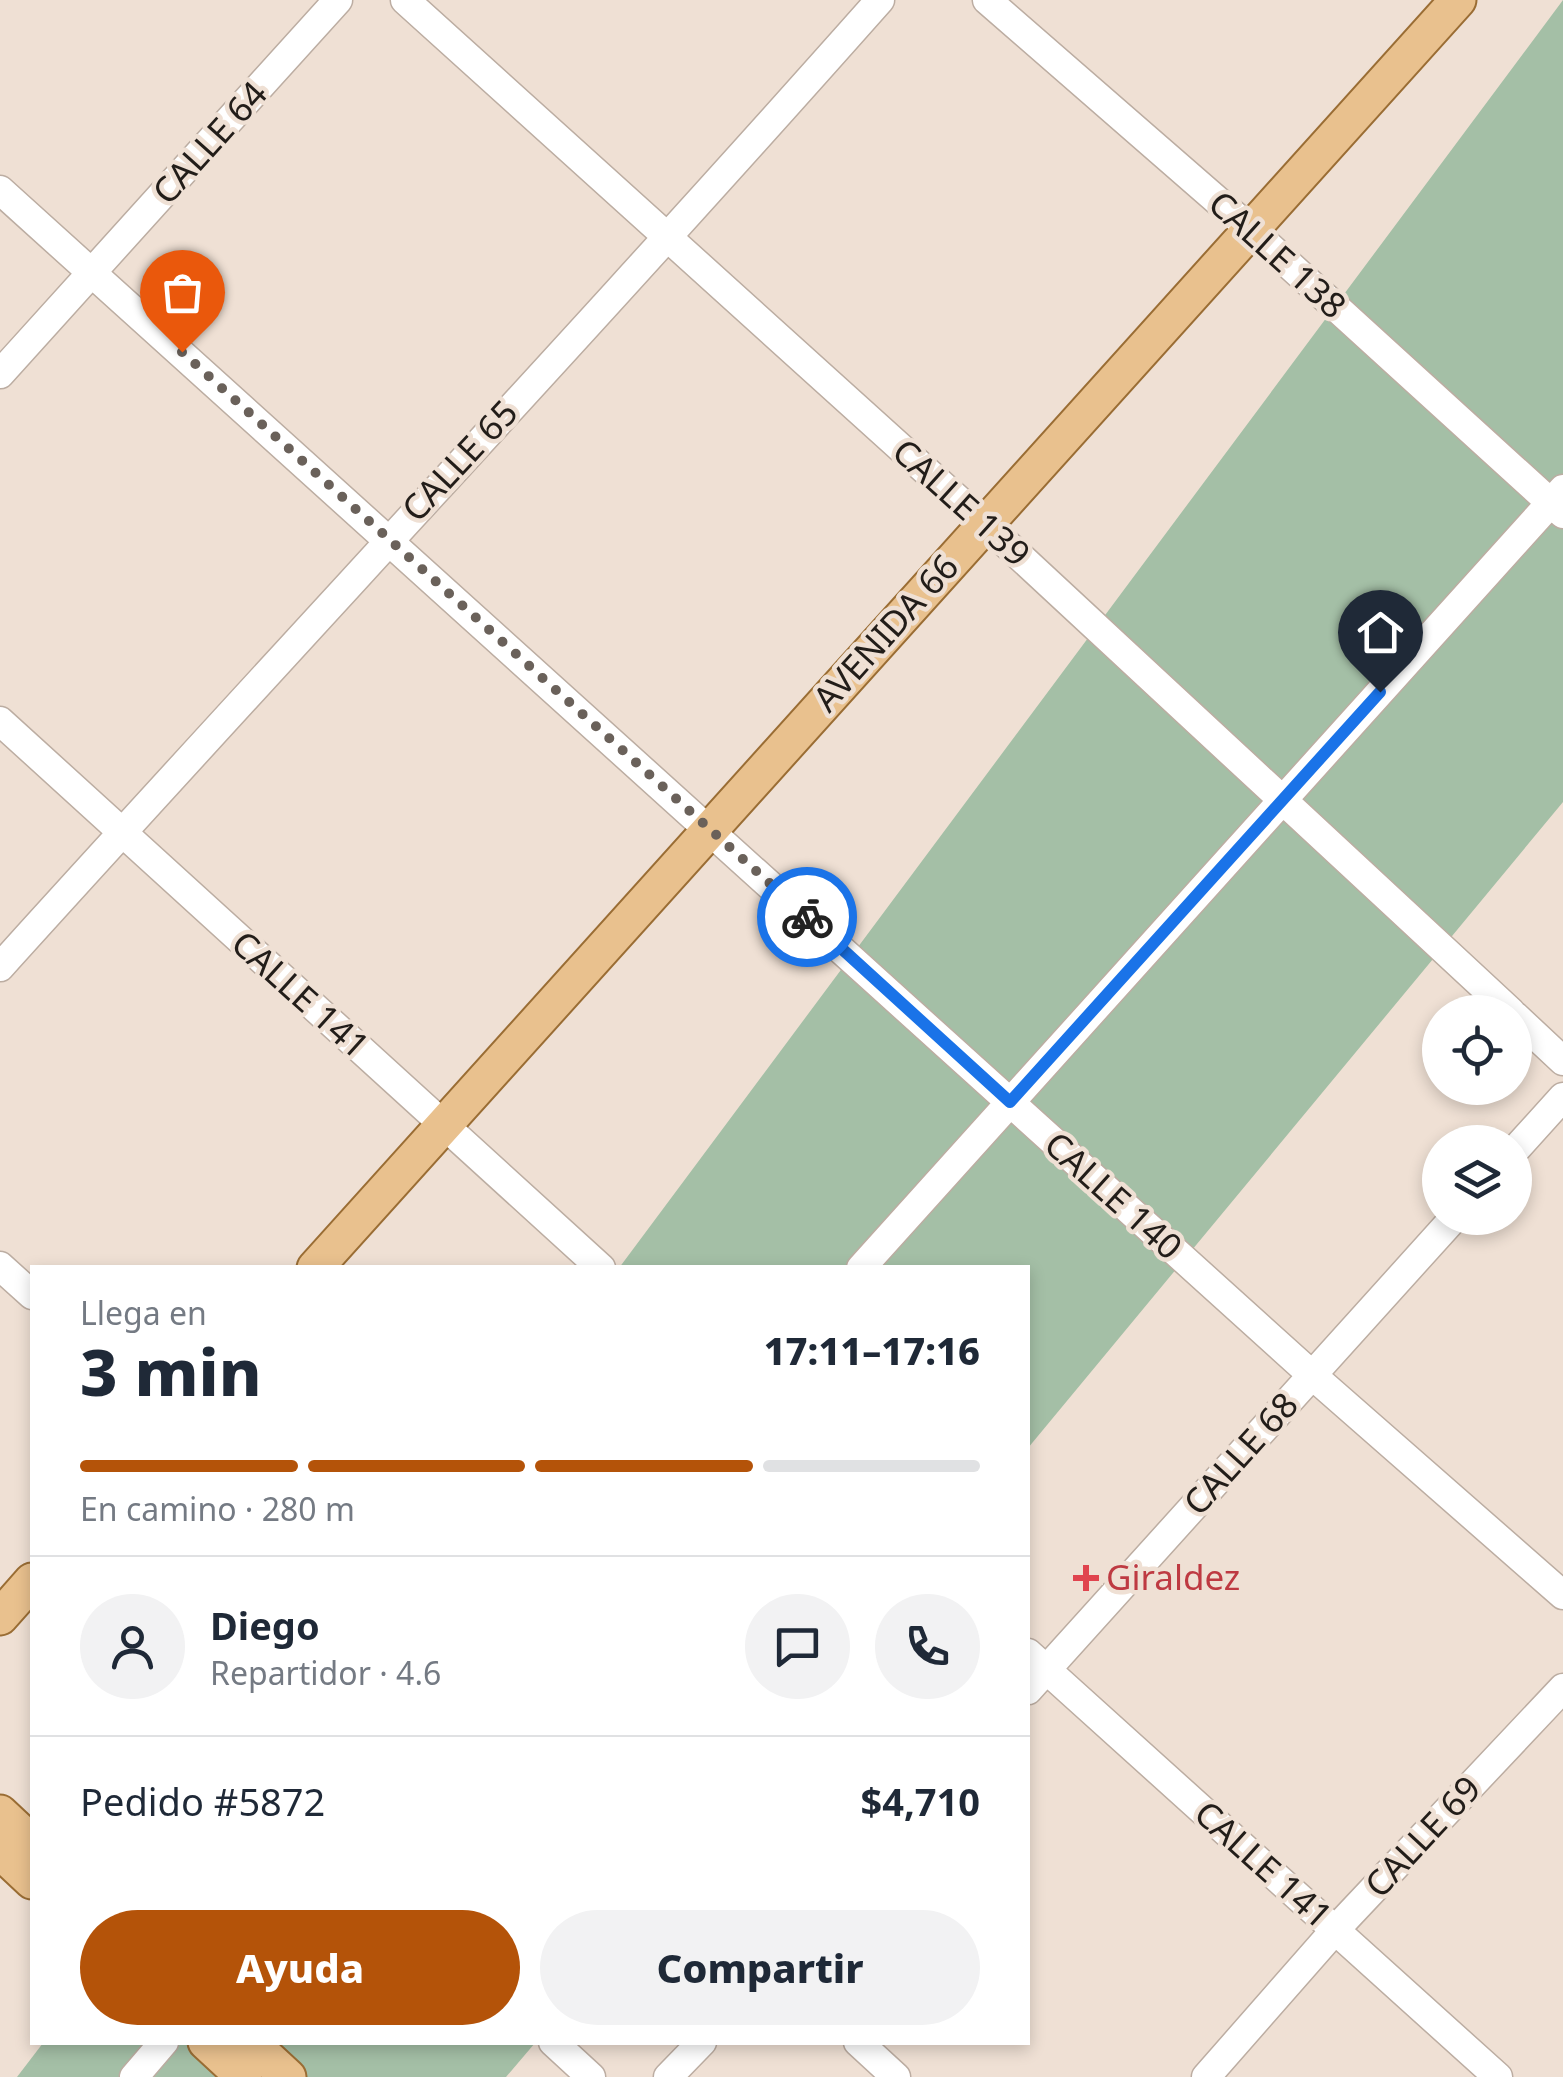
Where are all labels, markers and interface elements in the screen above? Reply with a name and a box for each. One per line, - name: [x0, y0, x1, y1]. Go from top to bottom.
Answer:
- street label: CALLE 64: [141, 71, 276, 213]
- street label: CALLE 138: [1199, 180, 1357, 328]
- pin: [140, 250, 225, 353]
- icon: bag: [155, 265, 210, 320]
- street label: CALLE 65: [391, 389, 527, 531]
- street label: CALLE 139: [883, 428, 1041, 576]
- street label: AVENIDA 66: [802, 543, 968, 721]
- pin: [1338, 590, 1423, 693]
- icon: home: [1353, 605, 1408, 660]
- courier: [757, 867, 857, 967]
- icon: bike: [780, 890, 835, 945]
- street label: CALLE 141: [222, 920, 380, 1068]
- map controls: [1422, 995, 1532, 1235]
- button: locate: [1422, 995, 1532, 1105]
- street label: CALLE 140: [1035, 1121, 1193, 1269]
- button: layers: [1422, 1125, 1532, 1235]
- text: Llega en: [80, 1291, 207, 1334]
- text: 17:11–17:16: [764, 1324, 980, 1376]
- text: 3 min: [80, 1327, 262, 1415]
- street label: CALLE 68: [1172, 1382, 1307, 1524]
- text: En camino · 280 m: [80, 1487, 355, 1530]
- place label: Giraldez: [1106, 1553, 1240, 1600]
- marker: Giraldez: [1075, 1567, 1097, 1589]
- button: person: [80, 1594, 185, 1699]
- button: chat: [745, 1594, 850, 1699]
- button: phone: [875, 1594, 980, 1699]
- text: Diego: [210, 1599, 320, 1651]
- text: Repartidor · 4.6: [210, 1651, 441, 1694]
- street label: CALLE 69: [1354, 1765, 1490, 1907]
- text: Pedido #5872: [80, 1775, 325, 1827]
- text: $4,710: [860, 1775, 980, 1827]
- street label: CALLE 141: [1185, 1790, 1343, 1938]
- button: Ayuda: [80, 1910, 520, 2025]
- button: Compartir: [540, 1910, 980, 2025]

